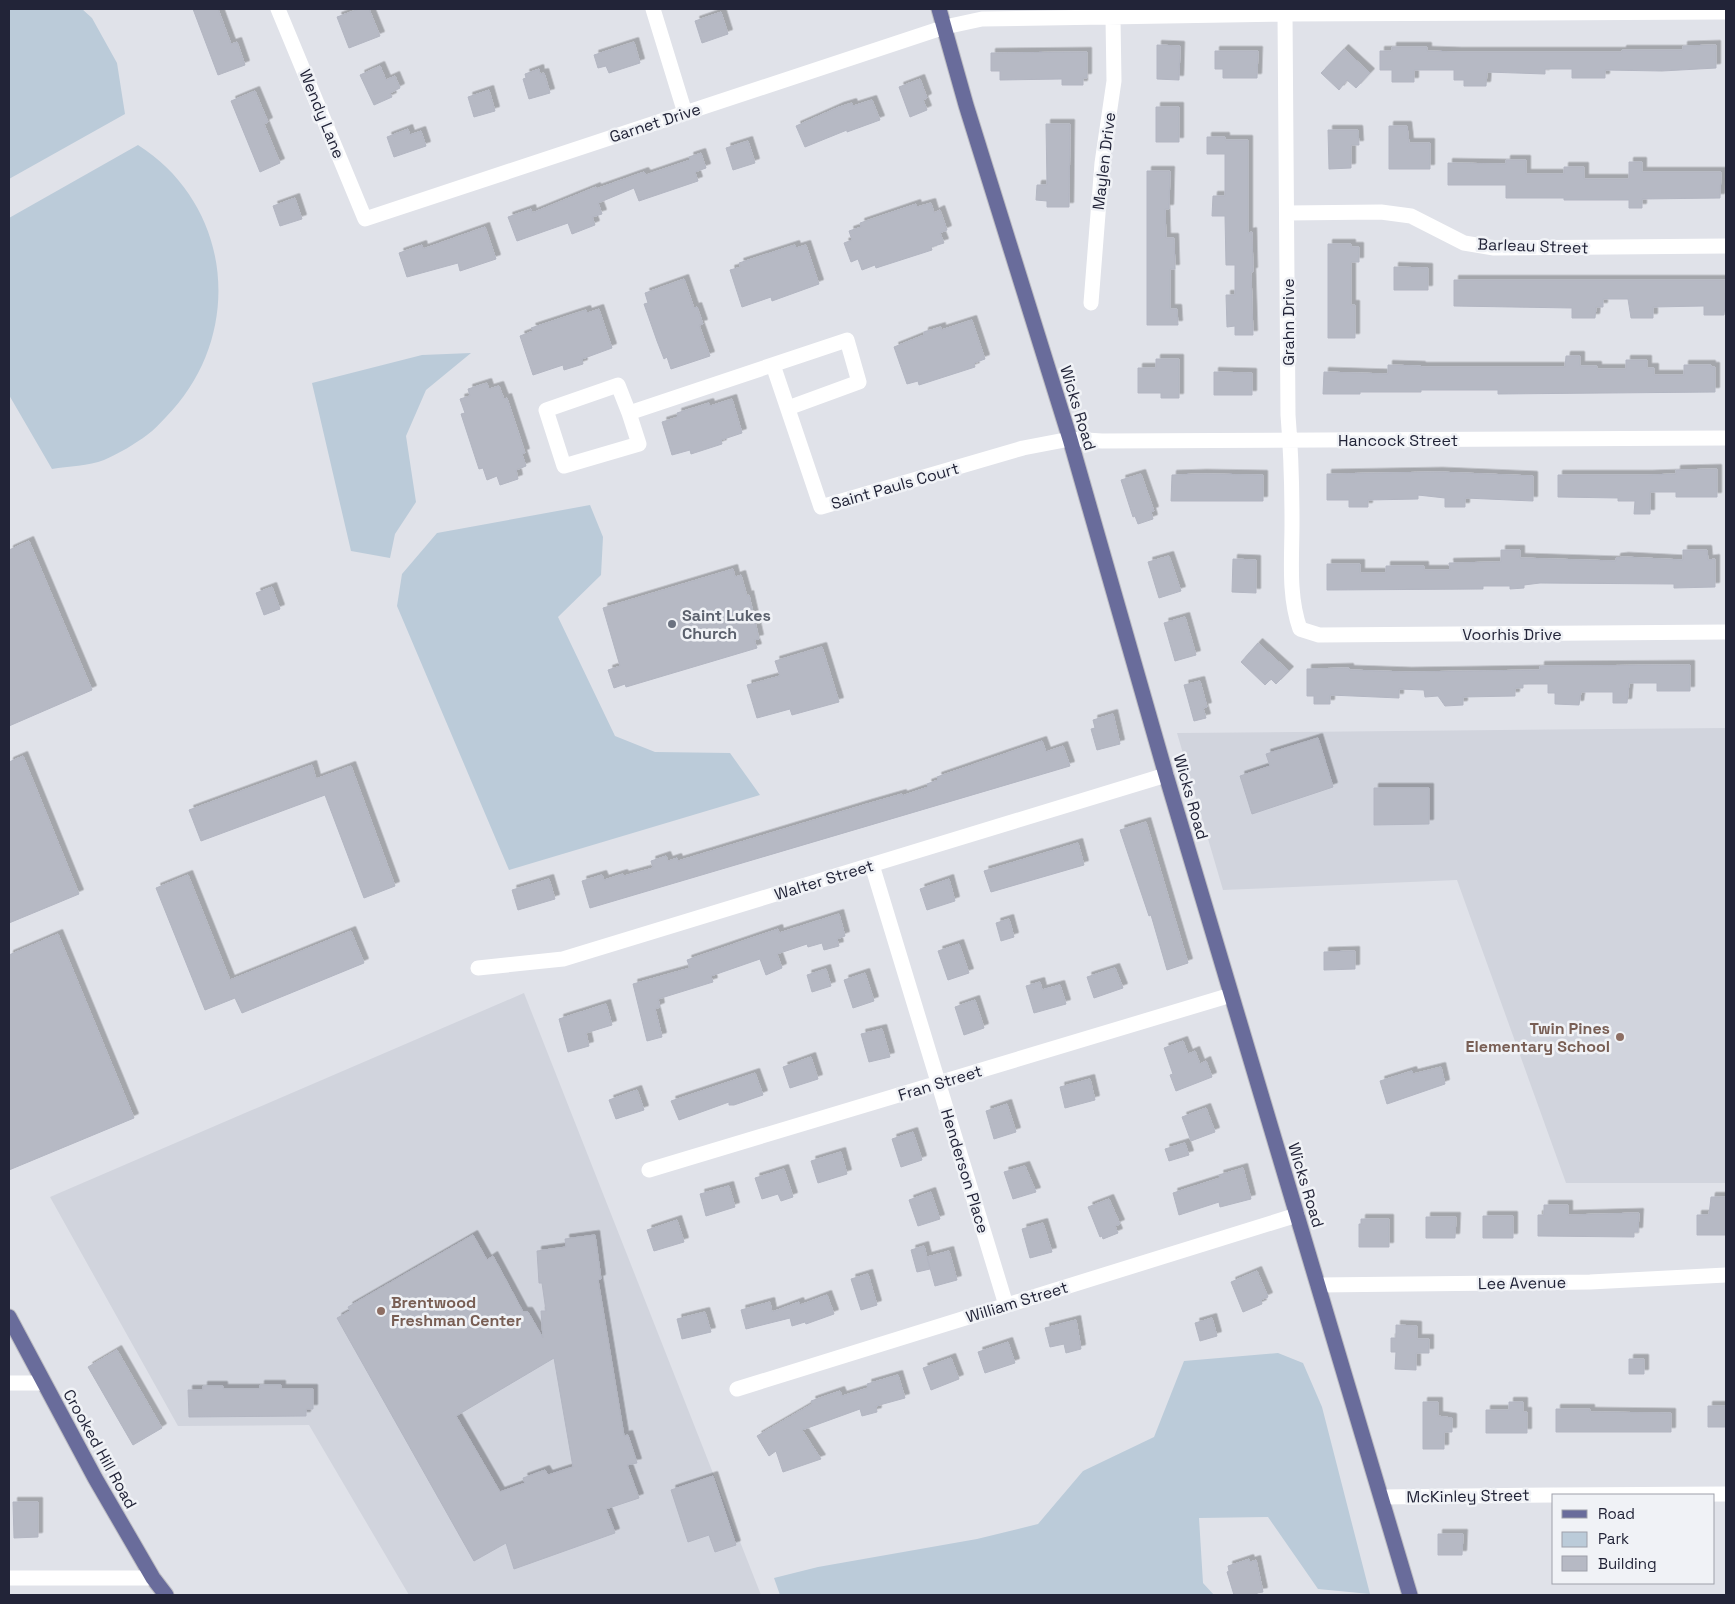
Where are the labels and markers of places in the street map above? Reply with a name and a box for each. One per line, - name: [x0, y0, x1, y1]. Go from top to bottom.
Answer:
- place label: Saint Lukes Church: [682, 605, 771, 644]
- marker: Saint Lukes Church: [666, 618, 678, 630]
- place label: Twin Pines Elementary School: [1466, 1018, 1610, 1057]
- marker: Twin Pines Elementary School: [1614, 1031, 1626, 1043]
- place label: Brentwood Freshman Center: [391, 1292, 522, 1331]
- marker: Brentwood Freshman Center: [375, 1305, 387, 1317]

